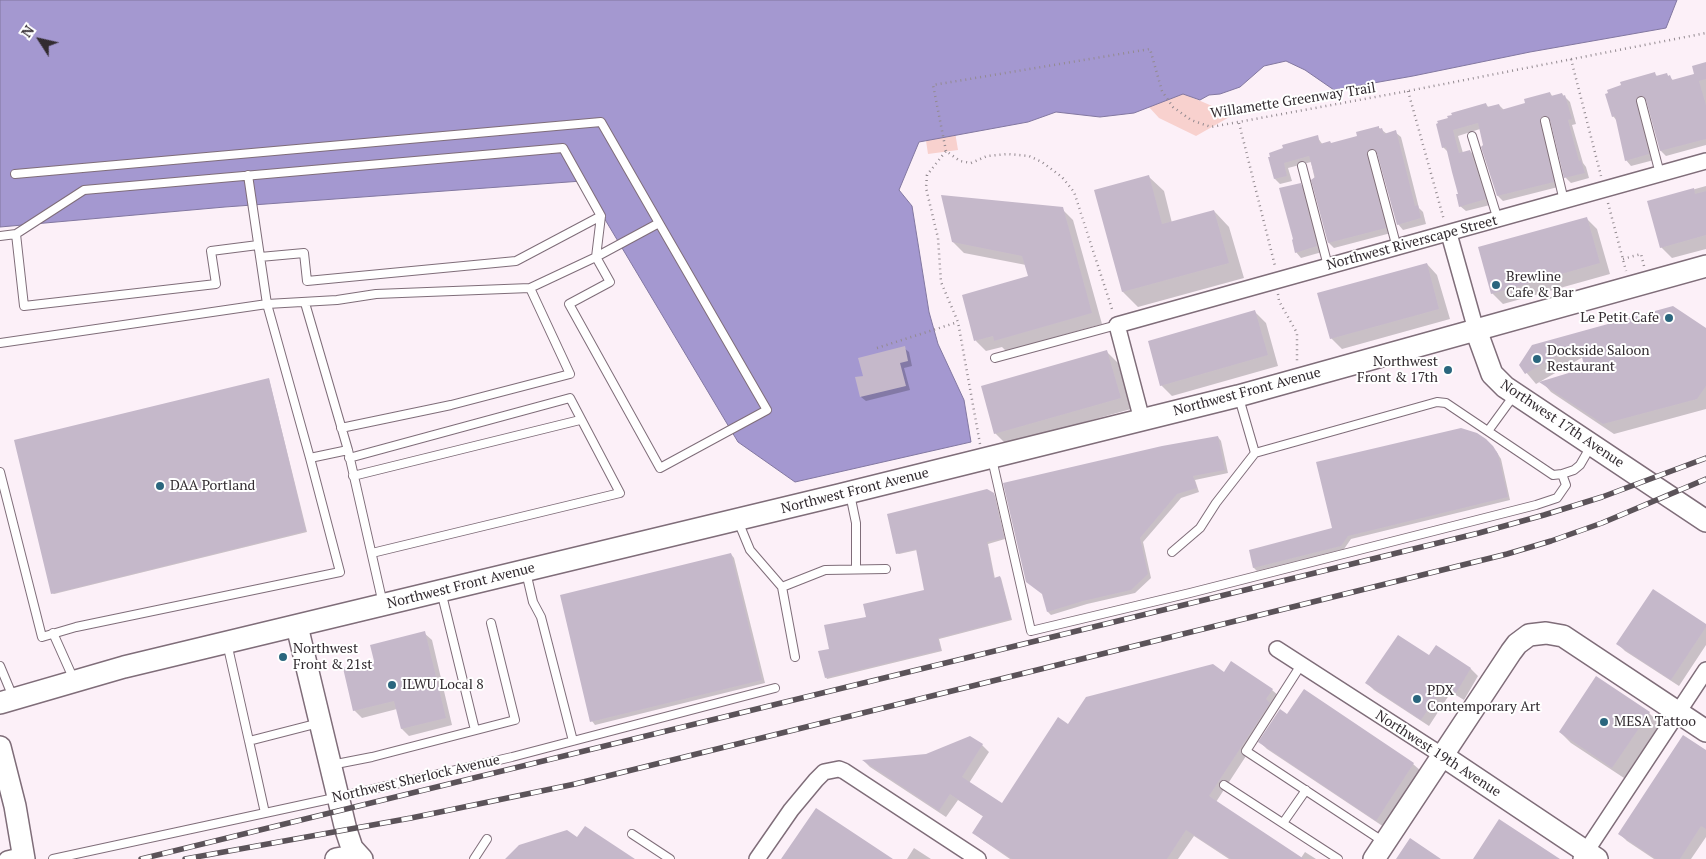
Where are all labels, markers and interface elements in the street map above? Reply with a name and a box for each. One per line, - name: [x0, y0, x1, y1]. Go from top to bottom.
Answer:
- north arrow: [15, 15, 65, 65]
- text: N: [16, 21, 38, 41]
- street label: Willamette Greenway Trail: [1209, 80, 1377, 122]
- street label: Northwest Riverscape Street: [1325, 212, 1499, 274]
- place label: Brewline Cafe & Bar: [1506, 269, 1574, 302]
- marker: Brewline Cafe & Bar: [1490, 279, 1502, 291]
- place label: Le Petit Cafe: [1580, 310, 1659, 326]
- marker: Le Petit Cafe: [1663, 312, 1675, 324]
- place label: Dockside Saloon Restaurant: [1547, 343, 1649, 376]
- marker: Dockside Saloon Restaurant: [1531, 353, 1543, 365]
- place label: Northwest Front & 17th: [1357, 354, 1438, 387]
- street label: Northwest Front Avenue: [1171, 364, 1323, 420]
- marker: Northwest Front & 17th: [1442, 364, 1454, 376]
- street label: Northwest 17th Avenue: [1497, 376, 1627, 472]
- street label: Northwest Front Avenue: [779, 464, 931, 518]
- place label: DAA Portland: [170, 478, 255, 494]
- marker: DAA Portland: [154, 480, 166, 492]
- street label: Northwest Front Avenue: [385, 559, 537, 613]
- place label: Northwest Front & 21st: [293, 641, 372, 674]
- marker: Northwest Front & 21st: [277, 651, 289, 663]
- place label: ILWU Local 8: [402, 677, 484, 693]
- marker: ILWU Local 8: [386, 679, 398, 691]
- place label: PDX Contemporary Art: [1427, 683, 1540, 716]
- marker: PDX Contemporary Art: [1411, 693, 1423, 705]
- street label: Northwest 19th Avenue: [1372, 707, 1504, 801]
- place label: MESA Tattoo: [1614, 714, 1696, 730]
- marker: MESA Tattoo: [1598, 716, 1610, 728]
- street label: Northwest Sherlock Avenue: [331, 752, 501, 806]

